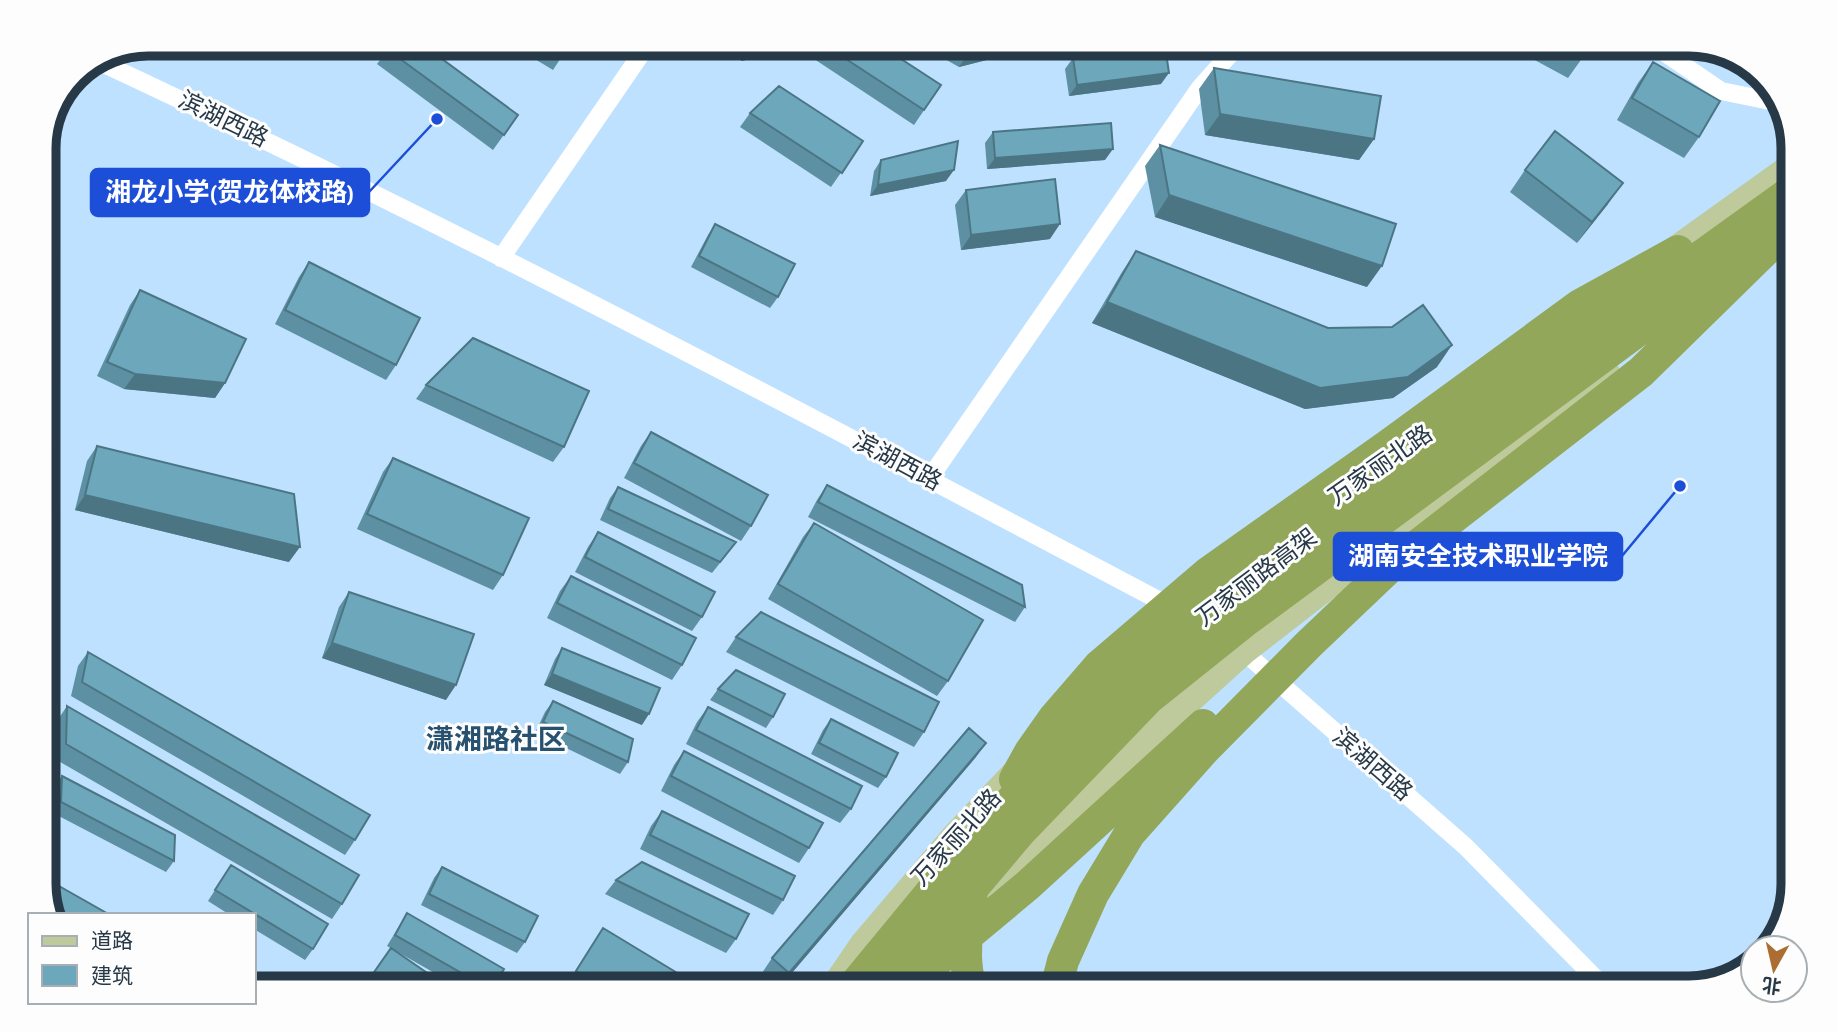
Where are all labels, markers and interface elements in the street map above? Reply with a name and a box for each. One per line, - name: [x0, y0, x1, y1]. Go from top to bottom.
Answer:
- street label: 滨湖西路: [175, 86, 272, 152]
- callout: 湘龙小学(贺龙体校路): [91, 169, 369, 216]
- text: 湘龙小学(贺龙体校路): [105, 178, 355, 206]
- street label: 万家丽北路: [1324, 420, 1437, 510]
- street label: 滨湖西路: [849, 427, 946, 495]
- street label: 万家丽路高架: [1191, 523, 1322, 631]
- callout: 湖南安全技术职业学院: [1334, 533, 1622, 580]
- text: 湖南安全技术职业学院: [1348, 542, 1608, 570]
- street label: 滨湖西路: [1328, 723, 1417, 806]
- district label: 潇湘路社区: [426, 725, 566, 755]
- street label: 万家丽北路: [906, 784, 1006, 891]
- legend: [28, 913, 256, 1004]
- text: 道路: [91, 930, 133, 952]
- north arrow: [1739, 934, 1809, 1004]
- text: 建筑: [91, 965, 133, 987]
- text: 北: [1761, 974, 1783, 996]

